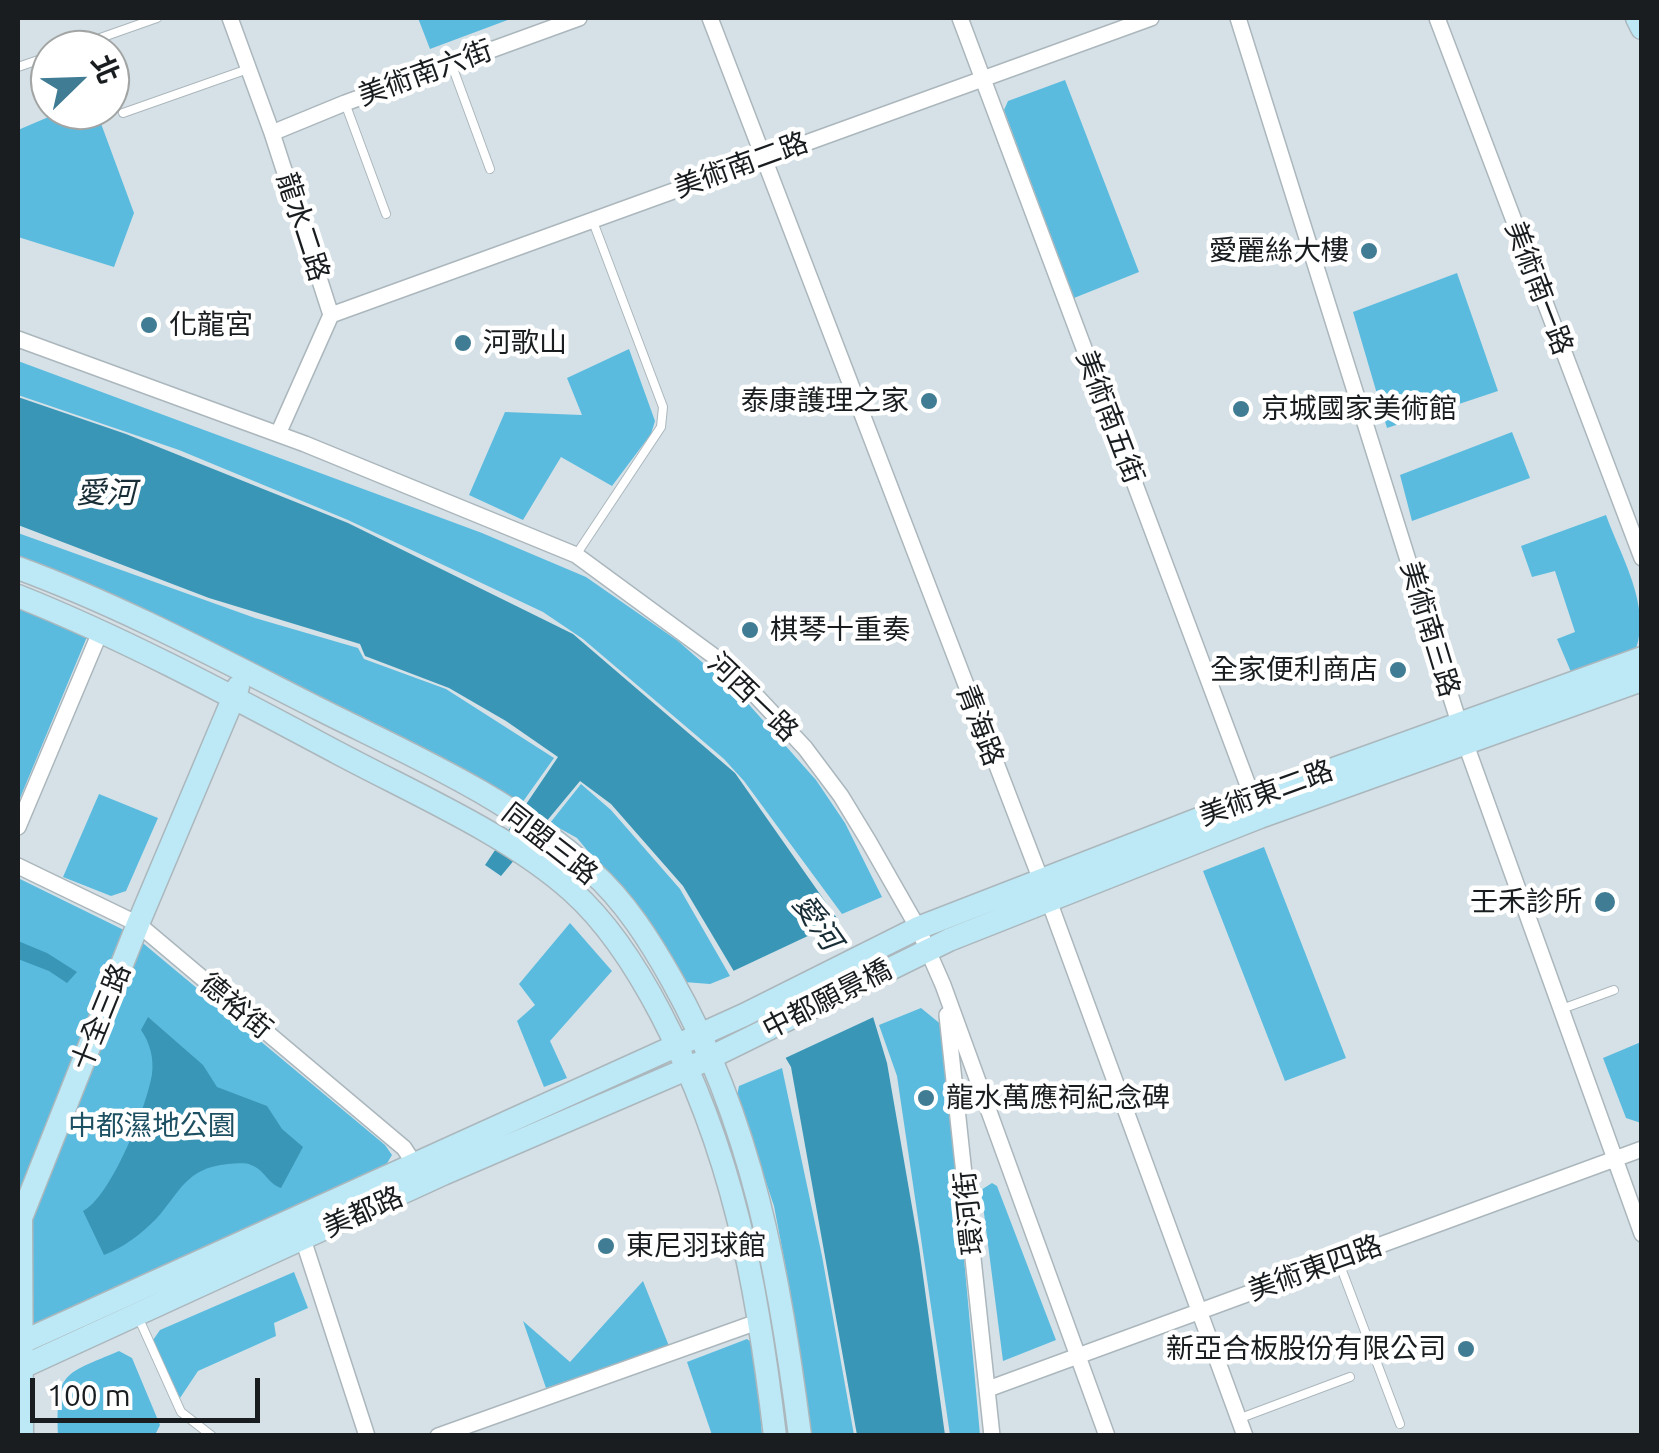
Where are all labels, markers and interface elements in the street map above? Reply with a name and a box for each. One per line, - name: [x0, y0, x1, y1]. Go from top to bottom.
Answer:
- north arrow: [30, 30, 130, 130]
- street label: 美術南六街: [353, 33, 497, 113]
- text: 北: [86, 50, 126, 88]
- street label: 美術南二路: [669, 125, 813, 205]
- street label: 龍水二路: [270, 169, 336, 285]
- street label: 美術南一路: [1498, 217, 1580, 359]
- place label: 愛麗絲大樓: [1209, 234, 1349, 268]
- marker: 愛麗絲大樓: [1358, 240, 1380, 262]
- place label: 化龍宮: [169, 308, 253, 342]
- marker: 化龍宮: [138, 314, 160, 336]
- place label: 河歌山: [483, 326, 567, 360]
- marker: 河歌山: [452, 332, 474, 354]
- street label: 美術南五街: [1069, 346, 1151, 488]
- place label: 泰康護理之家: [741, 384, 909, 418]
- marker: 泰康護理之家: [918, 390, 940, 412]
- place label: 京城國家美術館: [1261, 392, 1457, 426]
- marker: 京城國家美術館: [1230, 398, 1252, 420]
- water label: 愛河: [76, 475, 136, 511]
- street label: 美術南三路: [1393, 557, 1467, 701]
- place label: 棋琴十重奏: [770, 613, 910, 647]
- marker: 棋琴十重奏: [739, 619, 761, 641]
- street label: 河西一路: [701, 646, 805, 748]
- place label: 全家便利商店: [1210, 653, 1378, 687]
- marker: 全家便利商店: [1387, 659, 1409, 681]
- street label: 青海路: [949, 680, 1011, 770]
- street label: 美術東二路: [1194, 753, 1338, 833]
- street label: 同盟三路: [496, 796, 604, 892]
- place label: 壬禾診所: [1470, 885, 1582, 919]
- water label: 愛河: [785, 887, 849, 957]
- marker: 壬禾診所: [1592, 889, 1618, 915]
- street label: 中都願景橋: [757, 952, 897, 1046]
- street label: 十全三路: [64, 959, 138, 1075]
- street label: 德裕街: [193, 966, 279, 1046]
- place label: 龍水萬應祠紀念碑: [946, 1081, 1170, 1115]
- marker: 龍水萬應祠紀念碑: [915, 1087, 937, 1109]
- park label: 中都濕地公園: [68, 1109, 236, 1143]
- street label: 環河街: [948, 1169, 990, 1257]
- street label: 美都路: [318, 1180, 408, 1244]
- street label: 美術東四路: [1243, 1228, 1387, 1308]
- place label: 東尼羽球館: [626, 1229, 766, 1263]
- marker: 東尼羽球館: [595, 1235, 617, 1257]
- place label: 新亞合板股份有限公司: [1166, 1332, 1446, 1366]
- marker: 新亞合板股份有限公司: [1455, 1338, 1477, 1360]
- scale bar: [35, 1358, 265, 1420]
- text: 100 m: [47, 1378, 131, 1412]

